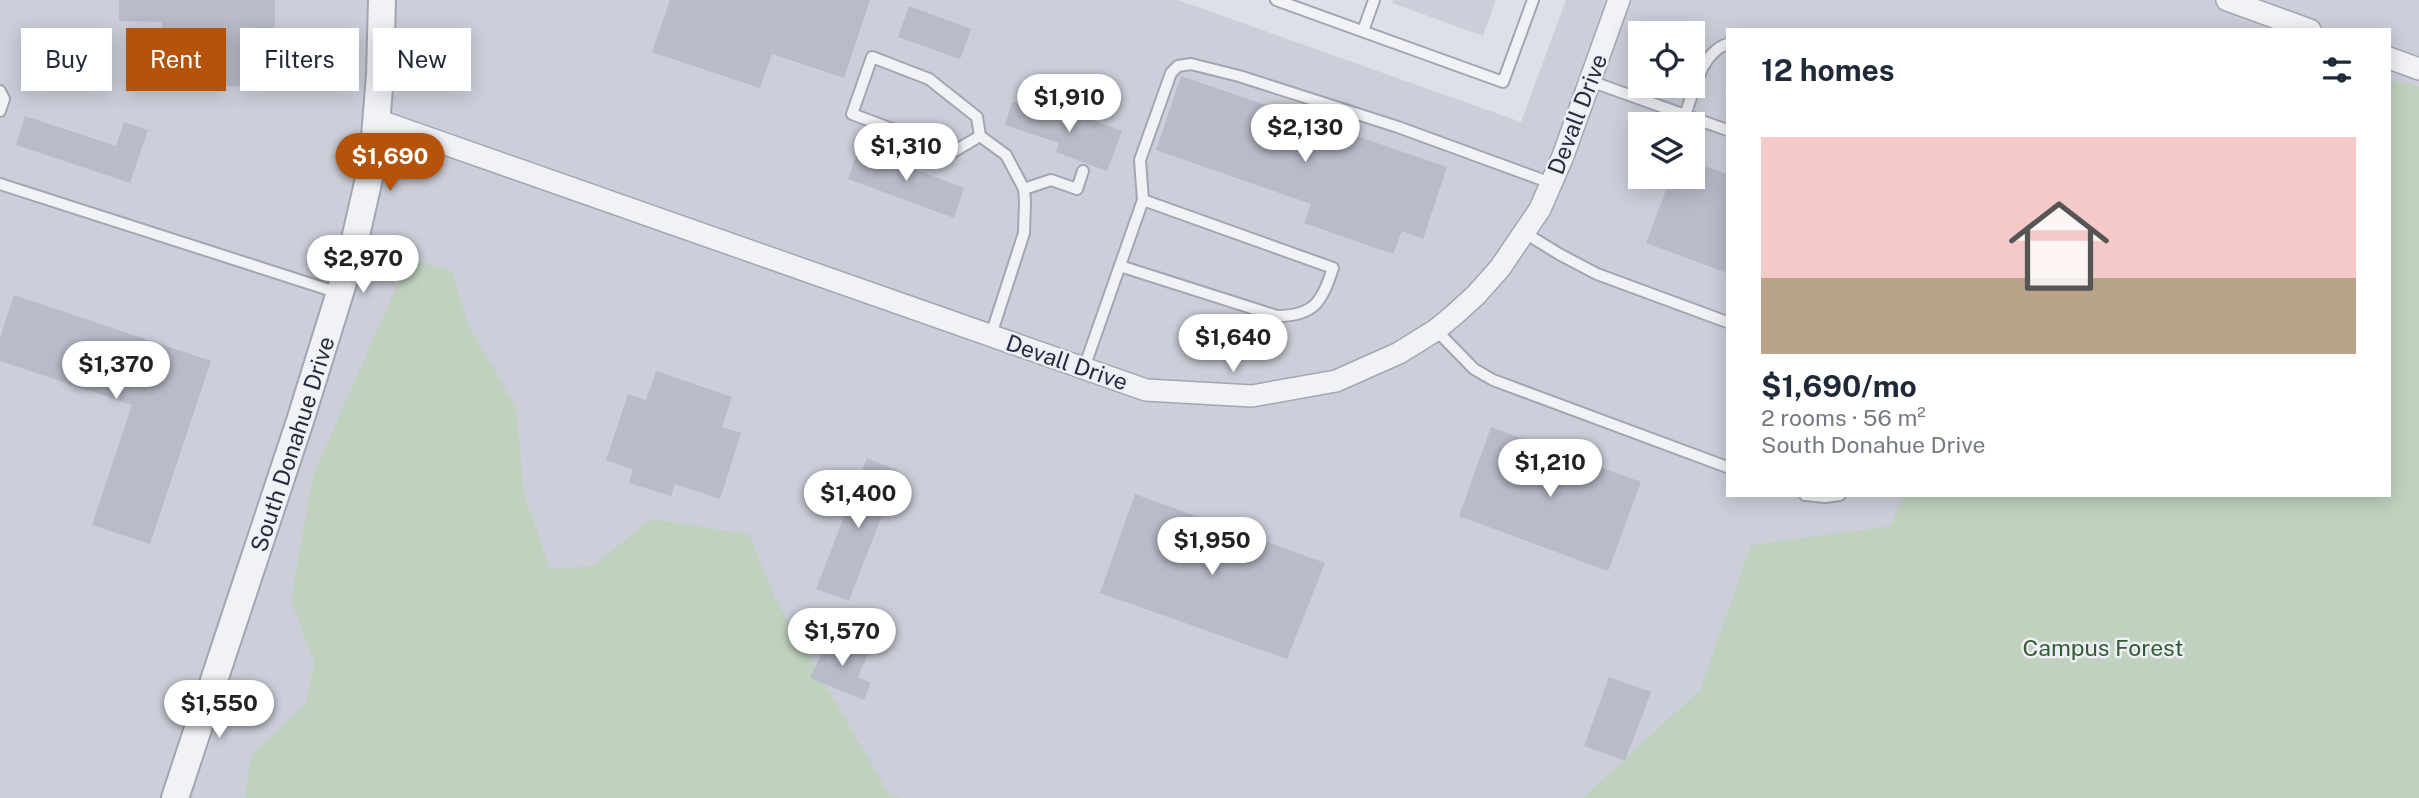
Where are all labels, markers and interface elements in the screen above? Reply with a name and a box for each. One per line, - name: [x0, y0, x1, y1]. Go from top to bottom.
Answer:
- map controls: [1628, 21, 1705, 189]
- button: locate: [1628, 21, 1705, 98]
- chip: Buy: [21, 28, 112, 91]
- chip: Rent: [126, 28, 226, 91]
- chip: Filters: [240, 28, 359, 91]
- chip: New: [373, 28, 471, 91]
- street label: Devall Drive: [1542, 50, 1612, 178]
- icon: filters: [2318, 51, 2356, 89]
- text: 12 homes: [1761, 52, 1895, 88]
- pin: $1,910: [1012, 74, 1126, 134]
- text: $1,910: [1033, 83, 1105, 110]
- pin: $2,130: [1248, 104, 1362, 164]
- button: layers: [1628, 112, 1705, 189]
- text: $2,130: [1267, 113, 1343, 140]
- pin: $1,310: [849, 124, 963, 183]
- text: $1,310: [870, 132, 942, 159]
- pin: $1,690: [333, 134, 447, 193]
- text: $1,690: [352, 142, 428, 169]
- icon: home: [1996, 183, 2122, 309]
- pin: $2,970: [306, 236, 420, 295]
- text: $2,970: [323, 244, 403, 271]
- pin: $1,640: [1176, 314, 1290, 374]
- text: $1,640: [1195, 323, 1271, 350]
- street label: Devall Drive: [1003, 329, 1131, 395]
- street label: South Donahue Drive: [244, 333, 339, 555]
- pin: $1,370: [59, 342, 173, 401]
- text: $1,370: [78, 350, 154, 377]
- text: $1,690/mo: [1761, 368, 1917, 404]
- text: 2 rooms · 56 m²: [1761, 404, 1926, 431]
- text: South Donahue Drive: [1761, 431, 1986, 458]
- pin: $1,210: [1493, 440, 1607, 499]
- text: $1,210: [1514, 448, 1586, 475]
- pin: $1,400: [801, 470, 915, 530]
- text: $1,400: [820, 479, 896, 506]
- pin: $1,950: [1155, 518, 1269, 577]
- text: $1,950: [1173, 526, 1251, 553]
- pin: $1,570: [785, 608, 899, 668]
- text: $1,570: [804, 617, 880, 644]
- park label: Campus Forest: [2023, 634, 2183, 661]
- pin: $1,550: [162, 680, 276, 740]
- text: $1,550: [180, 689, 258, 716]

